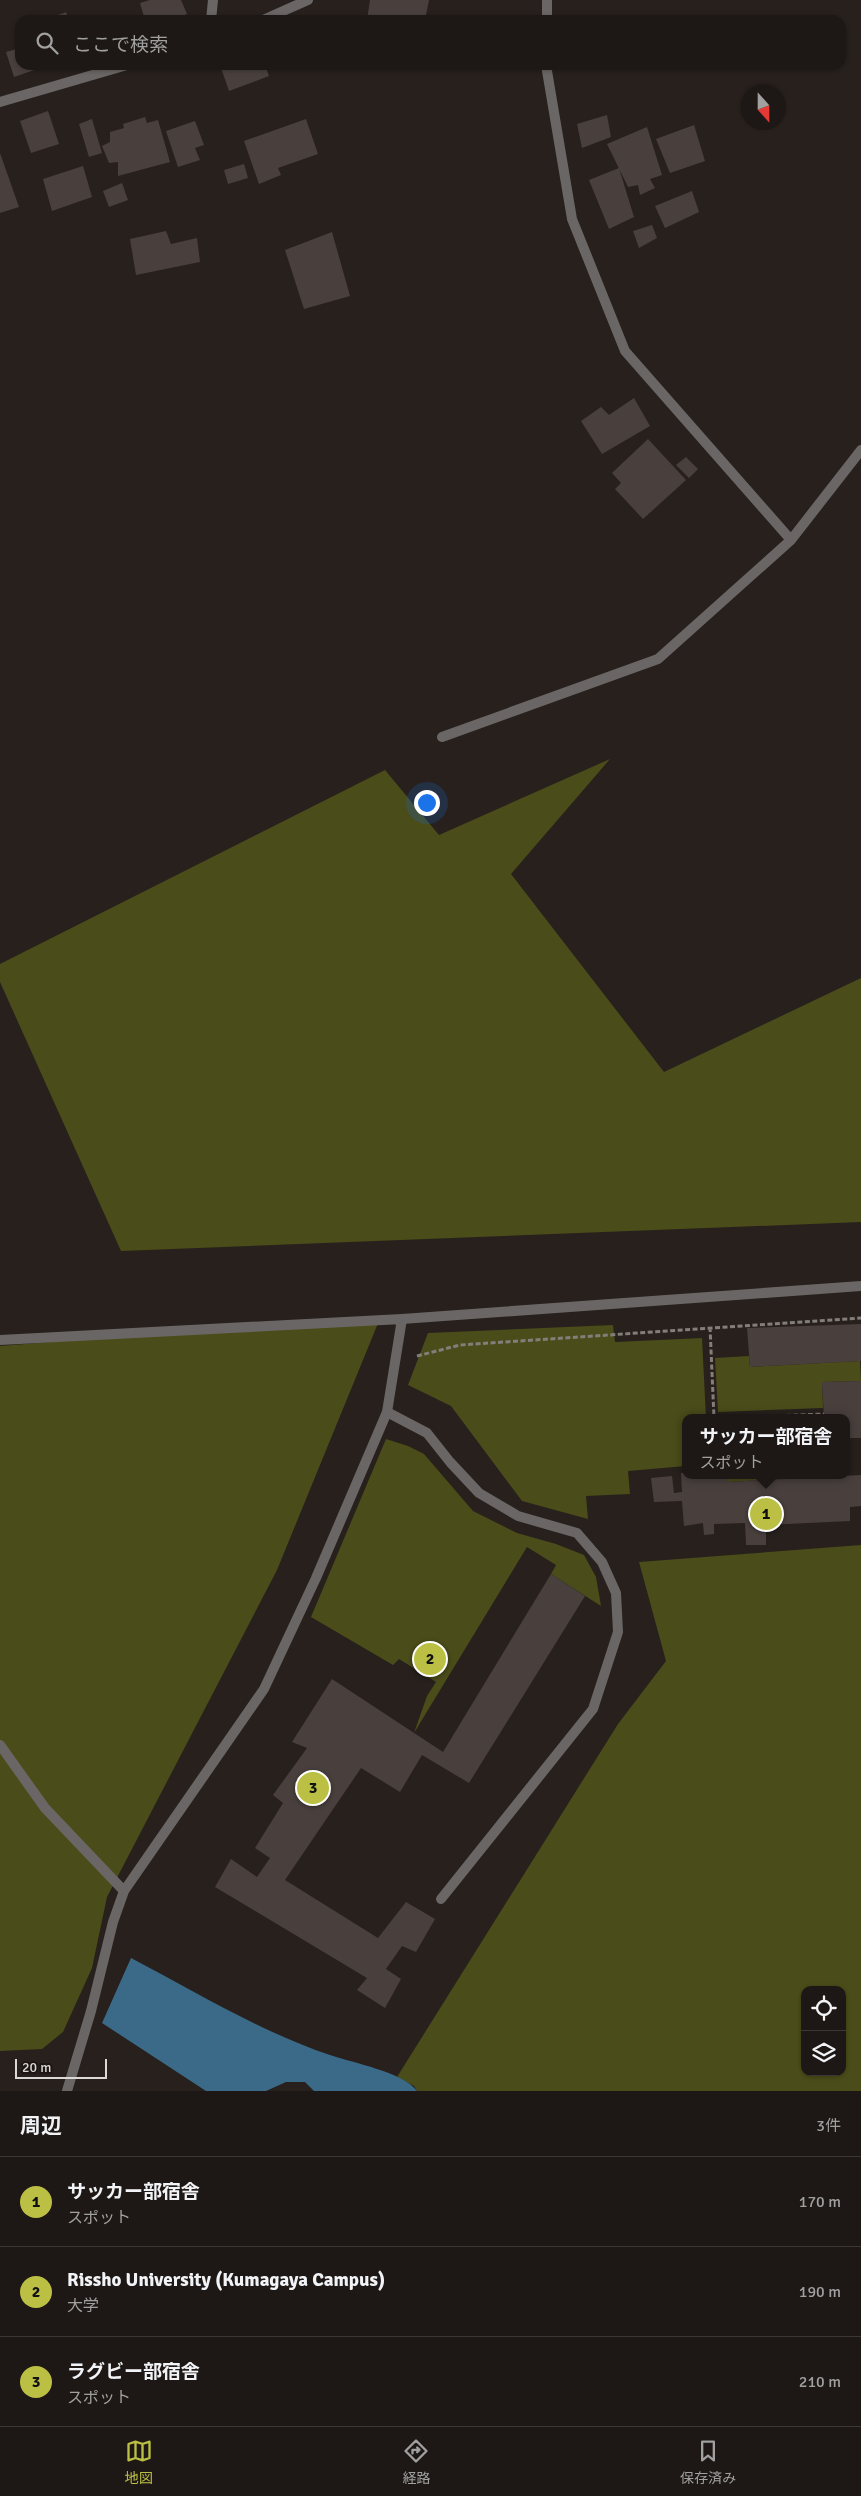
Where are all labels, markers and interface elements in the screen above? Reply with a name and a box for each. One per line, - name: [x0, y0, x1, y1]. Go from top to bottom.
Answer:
- search box: [15, 15, 846, 70]
- icon: search: [33, 29, 61, 57]
- text: ここで検索: [73, 33, 168, 57]
- north arrow: [741, 85, 786, 130]
- your location: [414, 790, 440, 816]
- popup: [682, 1414, 850, 1479]
- text: サッカー部宿舎: [699, 1425, 833, 1449]
- text: スポット: [699, 1453, 764, 1473]
- pin: 1: [750, 1495, 782, 1533]
- pin: 2: [414, 1640, 446, 1678]
- pin: 3: [297, 1769, 329, 1807]
- map controls: [801, 1986, 846, 2076]
- button: locate: [801, 1986, 846, 2031]
- button: layers: [801, 2031, 846, 2076]
- scale bar: [15, 2056, 108, 2079]
- text: 20 m: [22, 2059, 51, 2076]
- text: 周辺: [20, 2113, 62, 2139]
- text: 3件: [816, 2116, 841, 2136]
- text: サッカー部宿舎: [67, 2180, 200, 2204]
- text: 1: [32, 2192, 40, 2212]
- text: 170 m: [799, 2192, 841, 2212]
- text: スポット: [67, 2208, 131, 2228]
- text: Rissho University (Kumagaya Campus): [67, 2268, 385, 2292]
- text: 2: [32, 2282, 40, 2302]
- text: 190 m: [799, 2282, 841, 2302]
- text: 大学: [67, 2296, 99, 2316]
- text: ラグビー部宿舎: [67, 2360, 200, 2384]
- text: 3: [32, 2372, 40, 2392]
- text: 210 m: [799, 2372, 841, 2392]
- text: スポット: [67, 2388, 131, 2408]
- tab: 地図: [125, 2437, 153, 2487]
- tab: 経路: [402, 2437, 430, 2487]
- tab: 保存済み: [680, 2437, 736, 2487]

